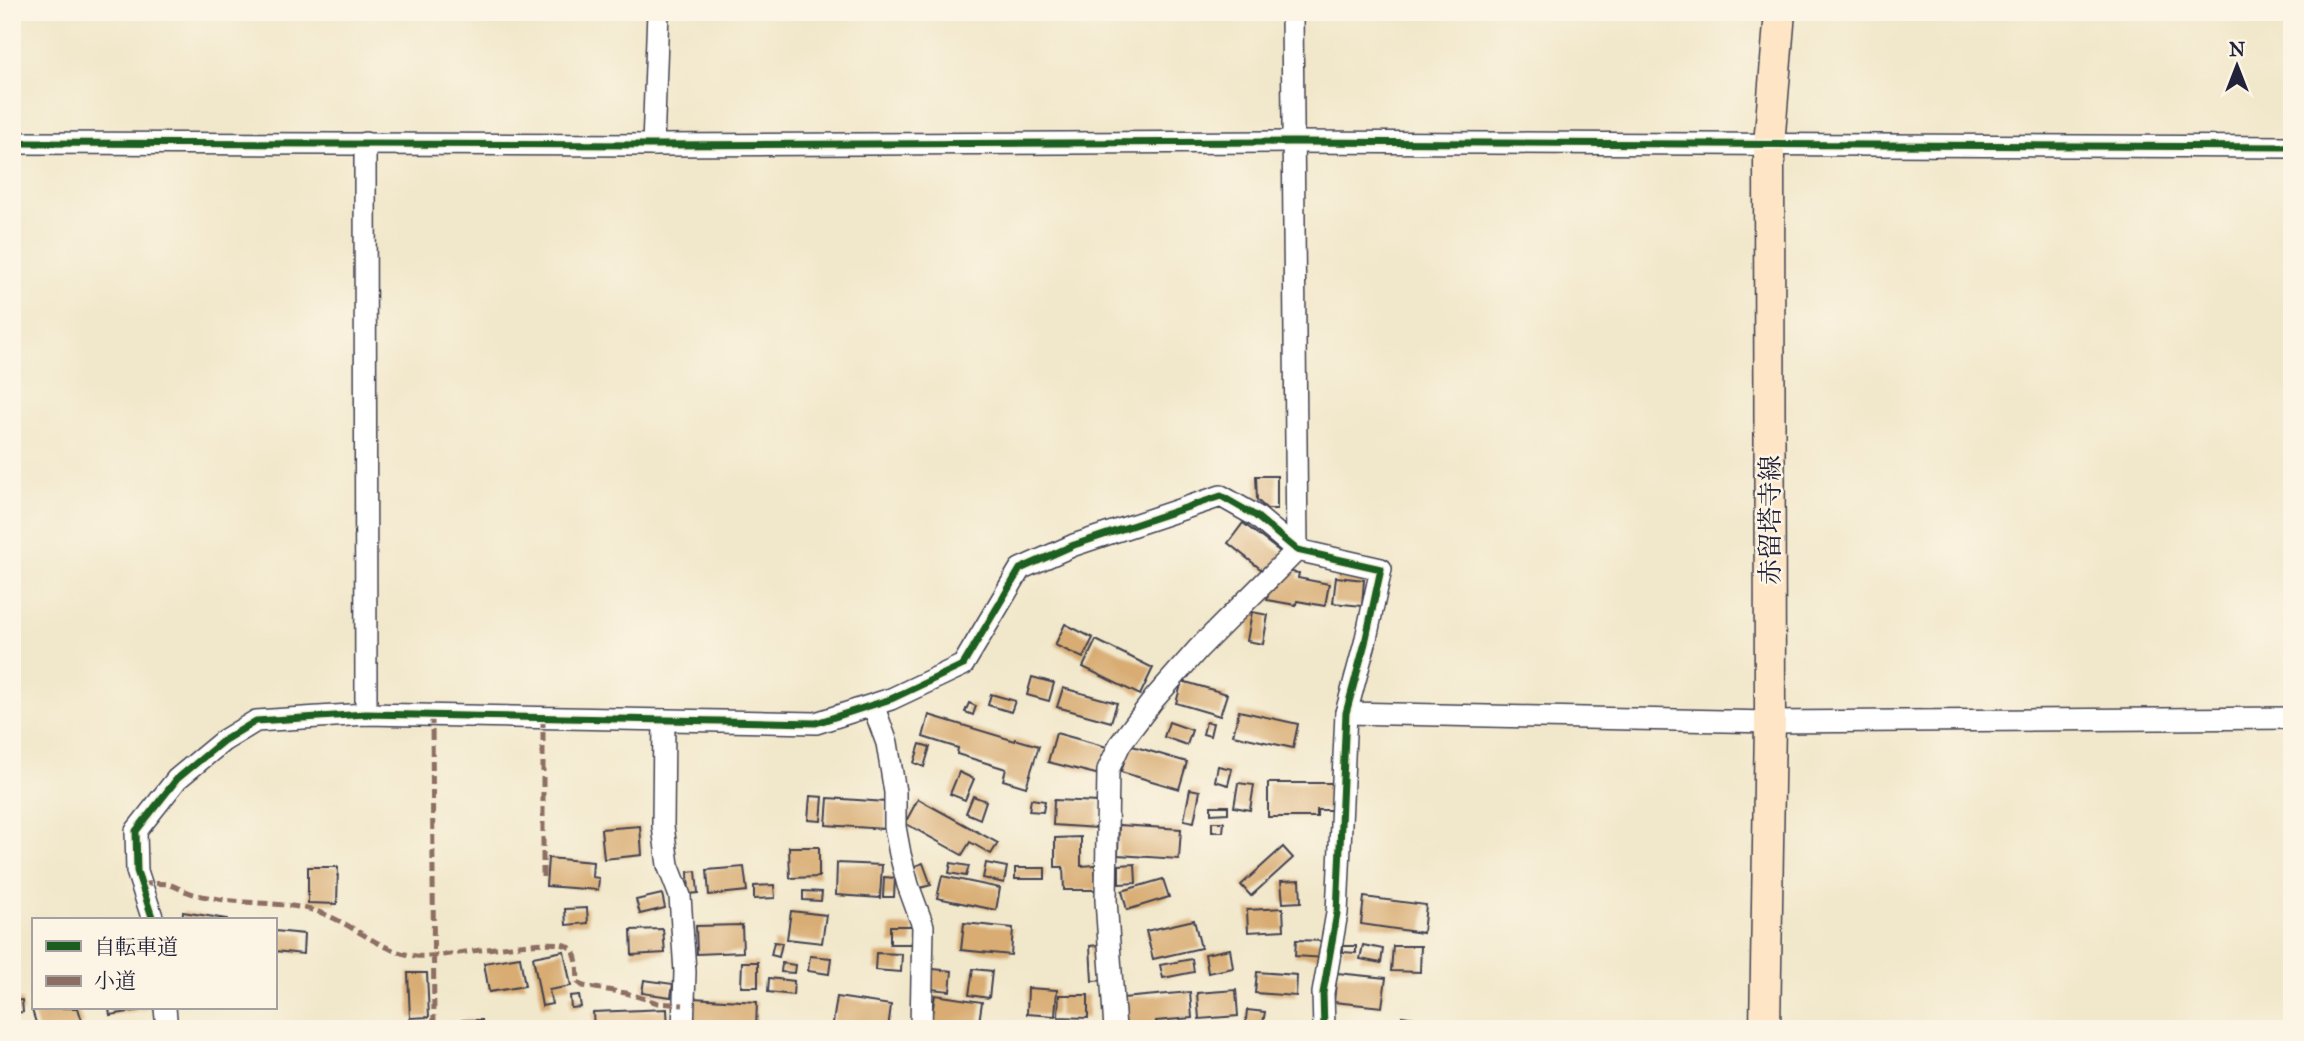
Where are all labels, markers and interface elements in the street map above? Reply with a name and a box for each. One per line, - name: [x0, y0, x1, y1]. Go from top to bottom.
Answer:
- north arrow: [2202, 32, 2272, 102]
- text: N: [2229, 38, 2245, 61]
- street label: 赤留塔寺線: [1754, 455, 1786, 585]
- legend: [32, 918, 276, 1010]
- text: 自転車道: [94, 934, 178, 960]
- text: 小道: [94, 968, 136, 994]

